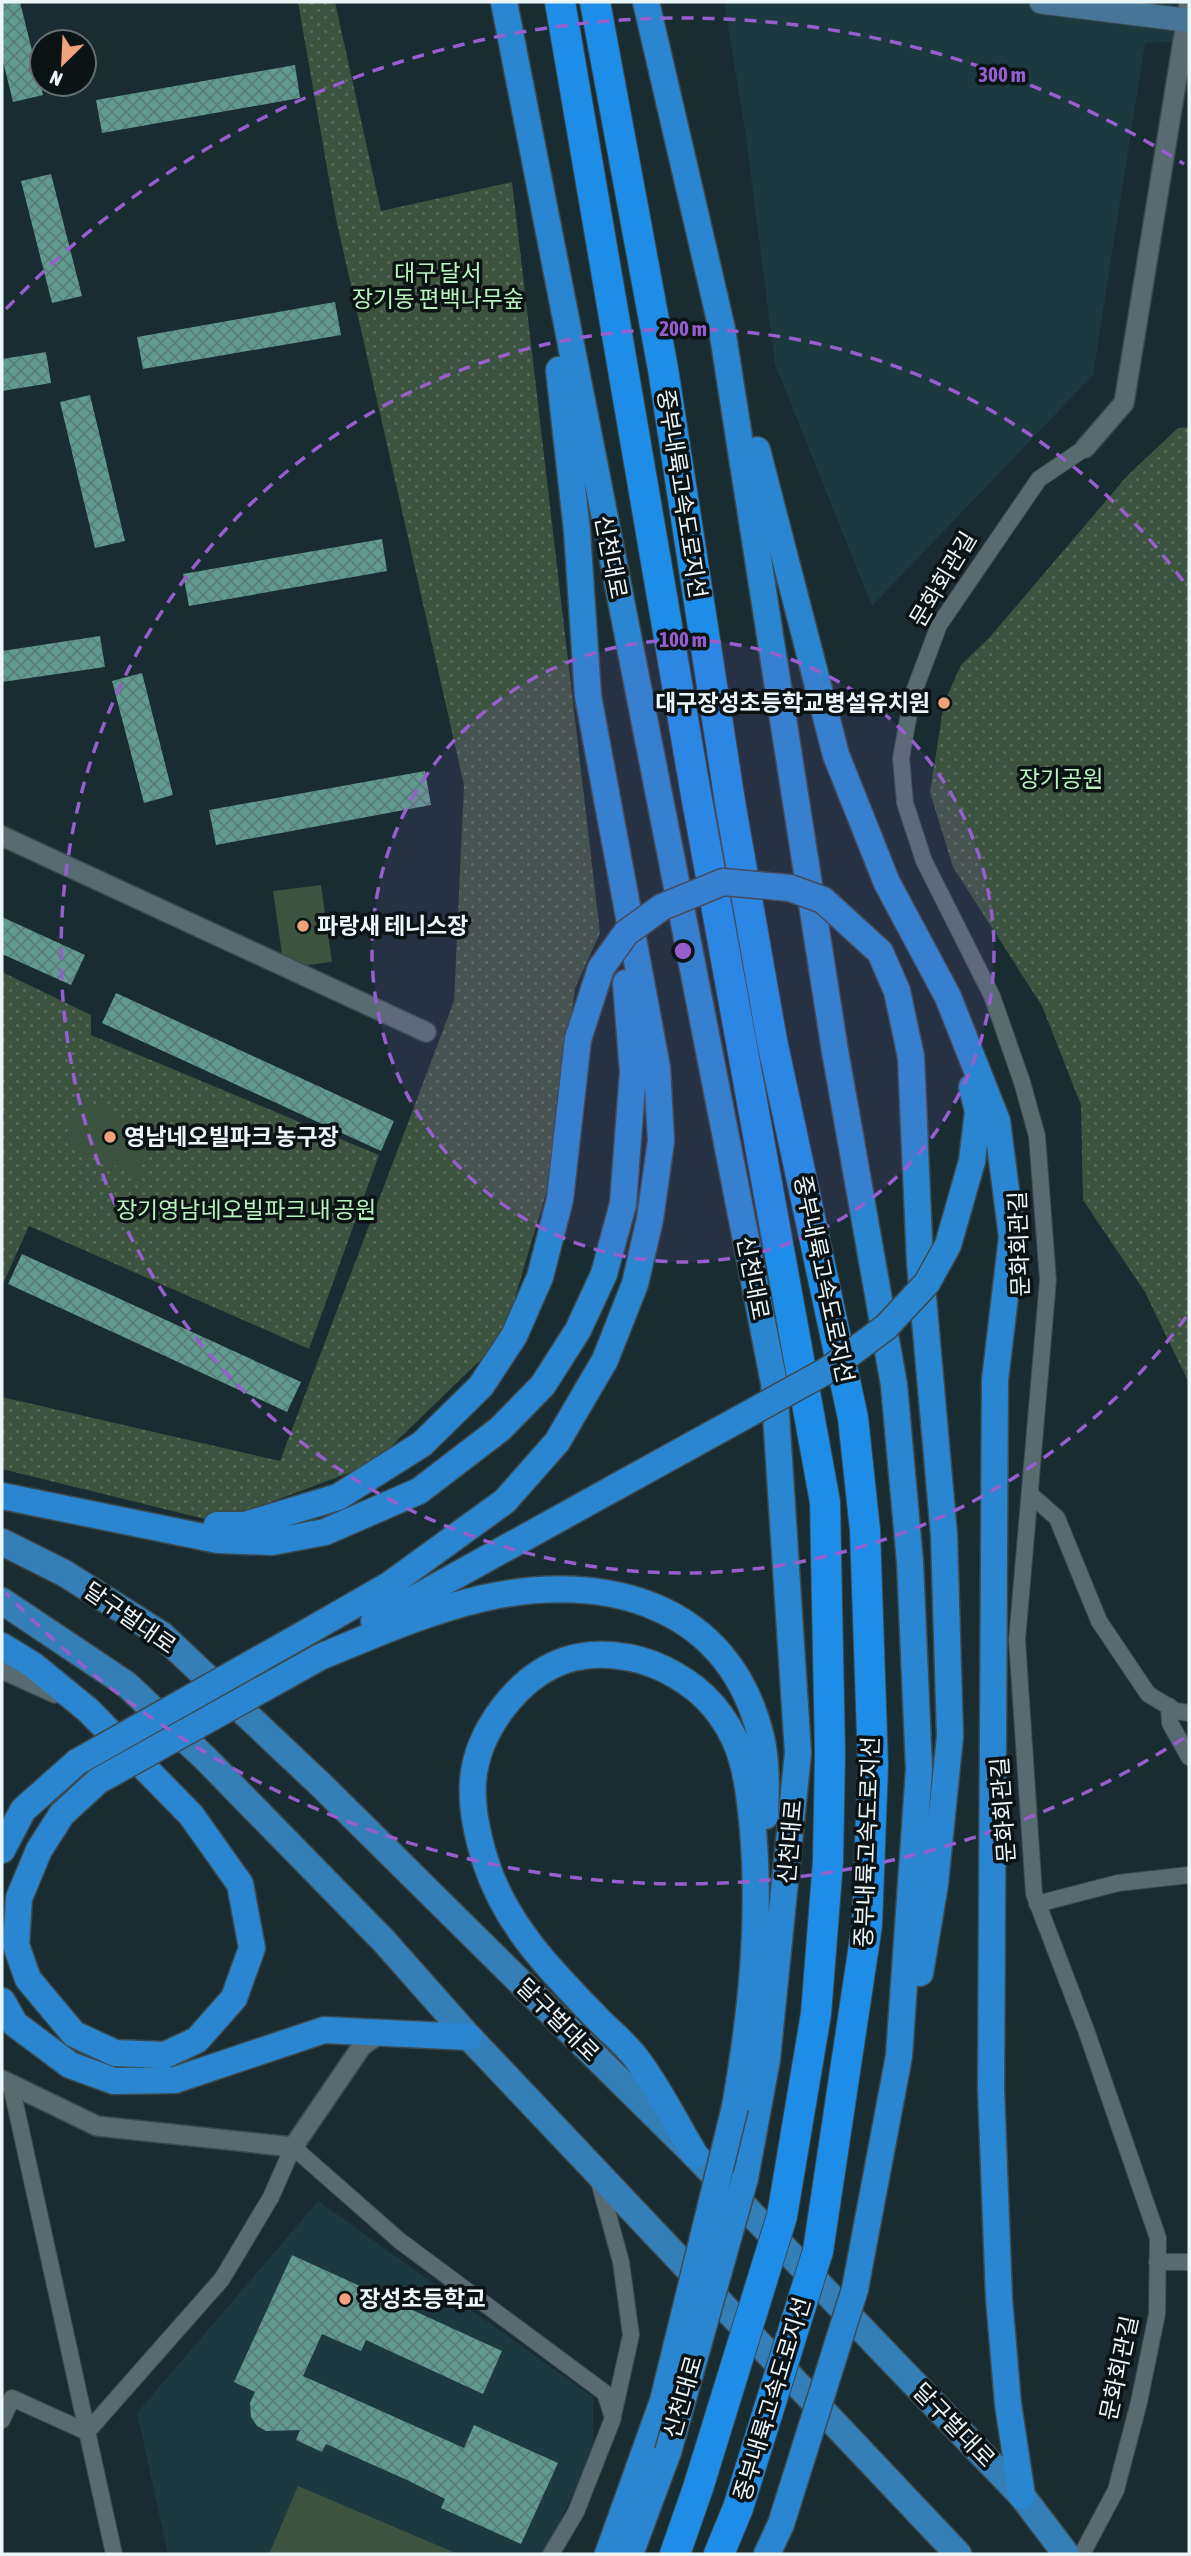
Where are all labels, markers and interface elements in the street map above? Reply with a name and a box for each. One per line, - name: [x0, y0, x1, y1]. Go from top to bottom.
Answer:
- north arrow: [28, 28, 98, 98]
- text: 300 m: [978, 62, 1026, 86]
- text: N: [46, 66, 66, 91]
- park label: 대구 달서 장기동 편백나무숲: [352, 260, 524, 312]
- text: 200 m: [659, 316, 707, 340]
- street label: 중부내륙고속도로지선: [653, 387, 711, 601]
- street label: 신천대로: [590, 513, 632, 601]
- street label: 문화회관길: [905, 527, 981, 631]
- text: 100 m: [659, 627, 707, 651]
- place label: 대구장성초등학교병설유치원: [655, 690, 930, 716]
- marker: 대구장성초등학교병설유치원: [936, 695, 952, 711]
- park label: 장기공원: [1019, 766, 1103, 792]
- place label: 파랑새 테니스장: [317, 913, 468, 939]
- marker: 파랑새 테니스장: [295, 918, 311, 934]
- centre of rings: [671, 939, 695, 963]
- place label: 영남네오빌파크 농구장: [124, 1124, 339, 1150]
- marker: 영남네오빌파크 농구장: [102, 1129, 118, 1145]
- street label: 중부내륙고속도로지선: [789, 1173, 859, 1385]
- street label: 문화회관길: [1004, 1191, 1034, 1297]
- park label: 장기영남네오빌파크 내 공원: [116, 1197, 376, 1223]
- street label: 신천대로: [732, 1234, 774, 1322]
- street label: 달구벌대로: [79, 1577, 181, 1659]
- street label: 중부내륙고속도로지선: [850, 1736, 884, 1948]
- street label: 문화회관길: [986, 1756, 1020, 1864]
- street label: 신천대로: [773, 1799, 807, 1885]
- street label: 달구벌대로: [511, 1973, 605, 2067]
- place label: 장성초등학교: [359, 2286, 486, 2312]
- marker: 장성초등학교: [337, 2291, 353, 2307]
- street label: 중부내륙고속도로지선: [729, 2294, 815, 2504]
- street label: 문화회관길: [1095, 2314, 1143, 2422]
- street label: 신천대로: [659, 2353, 707, 2441]
- street label: 달구벌대로: [908, 2378, 1000, 2472]

